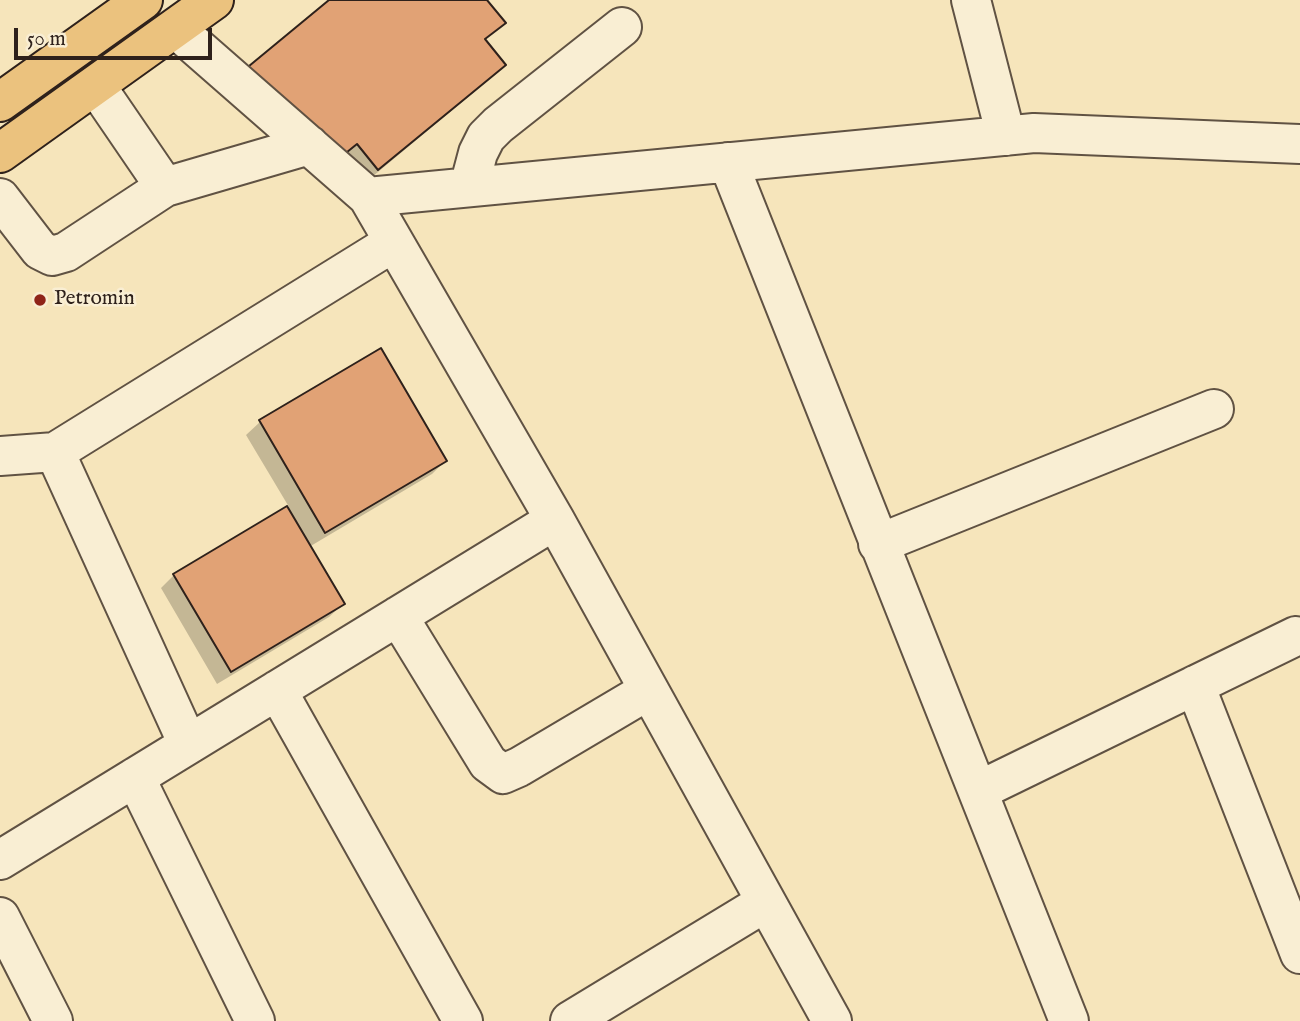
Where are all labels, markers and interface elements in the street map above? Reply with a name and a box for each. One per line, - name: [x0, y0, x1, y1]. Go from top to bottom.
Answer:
- scale bar: [18, 14, 215, 58]
- text: 50 m: [27, 26, 66, 53]
- place label: Petromin: [54, 287, 135, 313]
- marker: Petromin: [32, 292, 48, 308]

